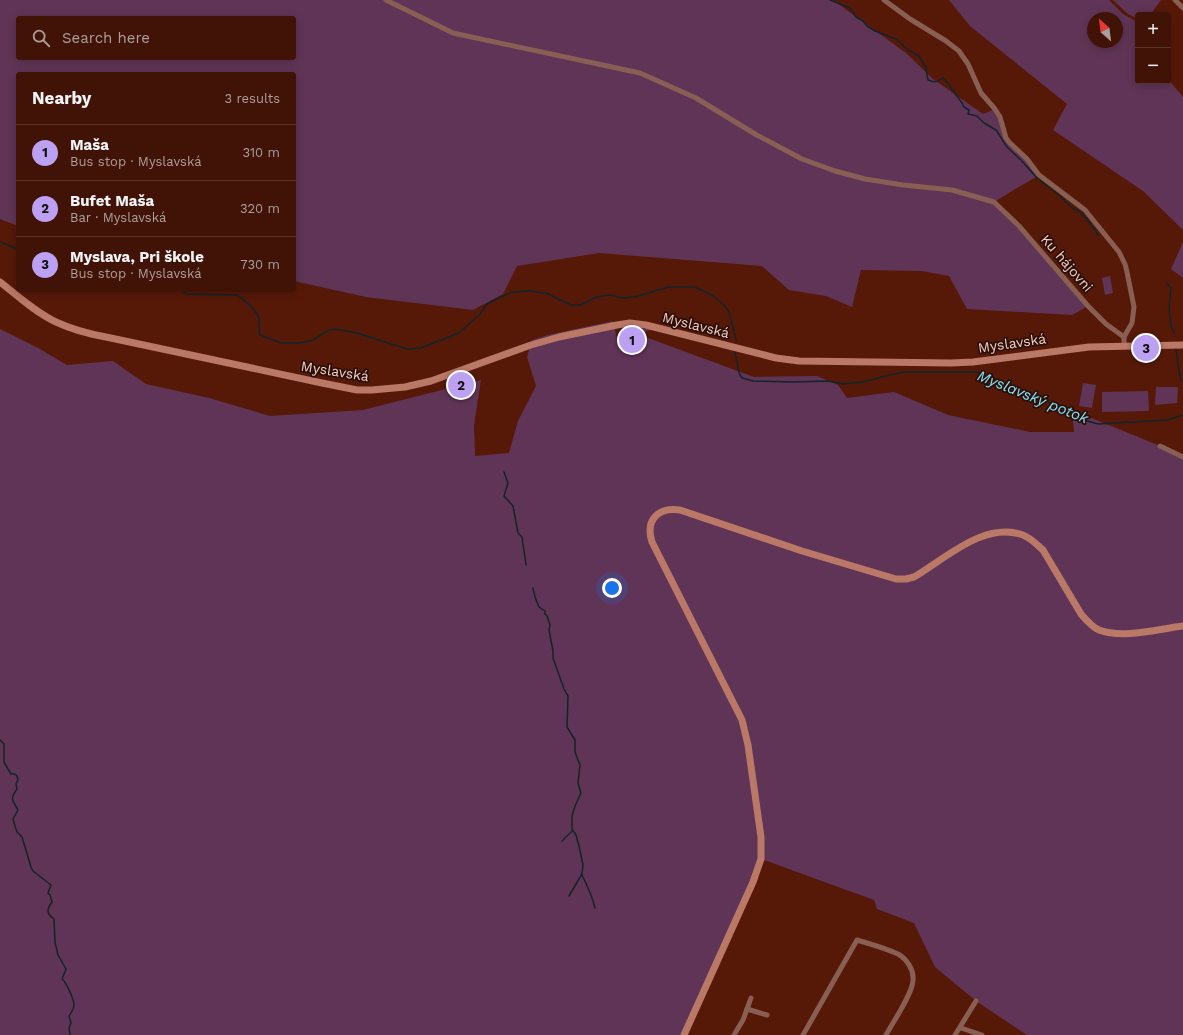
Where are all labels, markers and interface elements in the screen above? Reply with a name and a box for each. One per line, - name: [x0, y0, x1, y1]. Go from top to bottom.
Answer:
- north arrow: [1087, 12, 1123, 48]
- map controls: [1135, 12, 1171, 84]
- button: +: [1135, 12, 1171, 48]
- search box: [16, 16, 296, 60]
- icon: search: [30, 27, 52, 49]
- text: Search here: [62, 29, 150, 47]
- button: −: [1135, 48, 1171, 84]
- text: Nearby: [32, 88, 91, 108]
- text: 3 results: [225, 91, 280, 106]
- text: Maša: [70, 136, 109, 154]
- text: 1: [42, 145, 48, 160]
- text: 310 m: [242, 145, 280, 160]
- text: Bus stop · Myslavská: [70, 154, 202, 169]
- text: Bufet Maša: [70, 192, 154, 210]
- text: 2: [41, 201, 49, 216]
- text: 320 m: [240, 201, 280, 216]
- text: Bar · Myslavská: [70, 210, 166, 225]
- street label: Ku hájovni: [1038, 231, 1096, 295]
- text: Myslava, Pri škole: [70, 248, 204, 266]
- text: 3: [41, 257, 49, 272]
- text: 730 m: [240, 257, 280, 272]
- text: Bus stop · Myslavská: [70, 266, 202, 281]
- street label: Myslavská: [661, 309, 731, 341]
- pin: 1: [619, 325, 645, 355]
- street label: Myslavská: [977, 330, 1047, 356]
- pin: 3: [1133, 333, 1159, 363]
- street label: Myslavská: [300, 358, 370, 384]
- water label: Myslavský potok: [975, 367, 1092, 428]
- pin: 2: [448, 370, 474, 400]
- your location: [602, 578, 622, 598]

